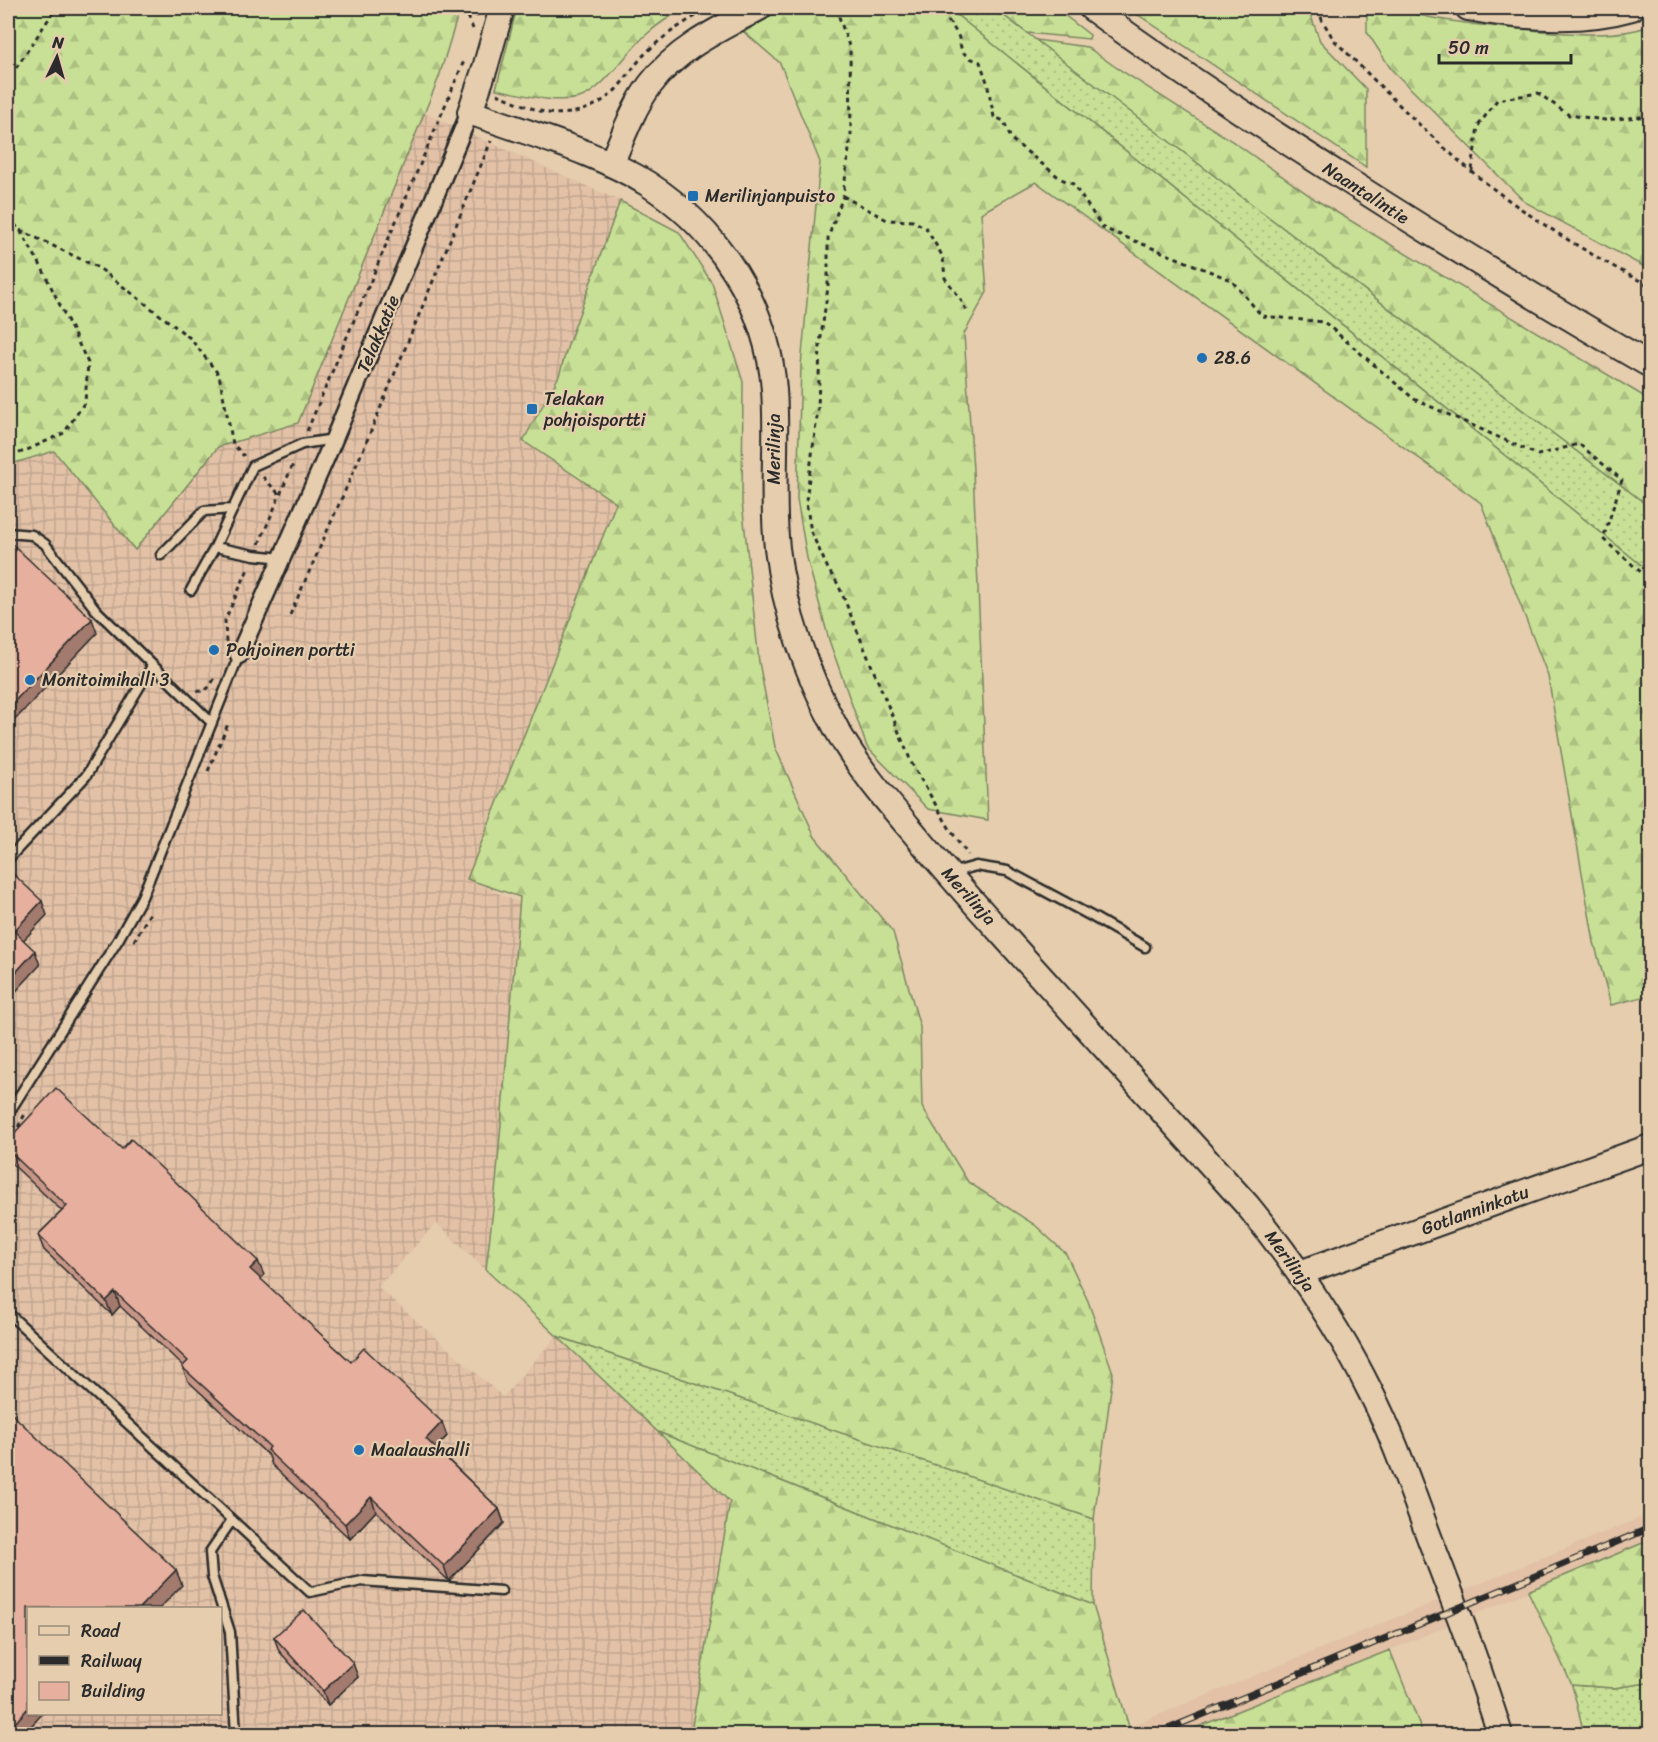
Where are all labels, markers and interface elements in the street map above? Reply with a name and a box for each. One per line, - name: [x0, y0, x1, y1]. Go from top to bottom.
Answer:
- north arrow: [27, 27, 87, 87]
- scale bar: [1439, 27, 1571, 65]
- text: N: [50, 28, 66, 58]
- text: 50 m: [1448, 32, 1489, 64]
- street label: Naantalintie: [1316, 153, 1416, 233]
- place label: Merilinjanpuisto: [705, 180, 835, 212]
- marker: Merilinjanpuisto: [686, 189, 700, 203]
- street label: Telakkatie: [347, 290, 409, 378]
- place label: 28.6: [1214, 342, 1251, 374]
- marker: 28.6: [1195, 351, 1209, 365]
- place label: Telakan pohjoisportti: [543, 383, 647, 436]
- marker: Telakan pohjoisportti: [525, 402, 539, 416]
- street label: Merilinja: [758, 413, 790, 485]
- place label: Pohjoinen portti: [226, 634, 356, 666]
- marker: Pohjoinen portti: [207, 643, 221, 657]
- place label: Monitoimihalli 3: [42, 664, 169, 696]
- marker: Monitoimihalli 3: [23, 673, 37, 687]
- street label: Merilinja: [933, 859, 1005, 933]
- street label: Gotlanninkatu: [1417, 1176, 1534, 1244]
- street label: Merilinja: [1256, 1223, 1324, 1299]
- place label: Maalaushalli: [371, 1434, 471, 1466]
- marker: Maalaushalli: [352, 1443, 366, 1457]
- legend: [27, 1607, 222, 1715]
- text: Road: [81, 1615, 121, 1647]
- text: Railway: [81, 1645, 143, 1677]
- text: Building: [81, 1675, 145, 1707]

